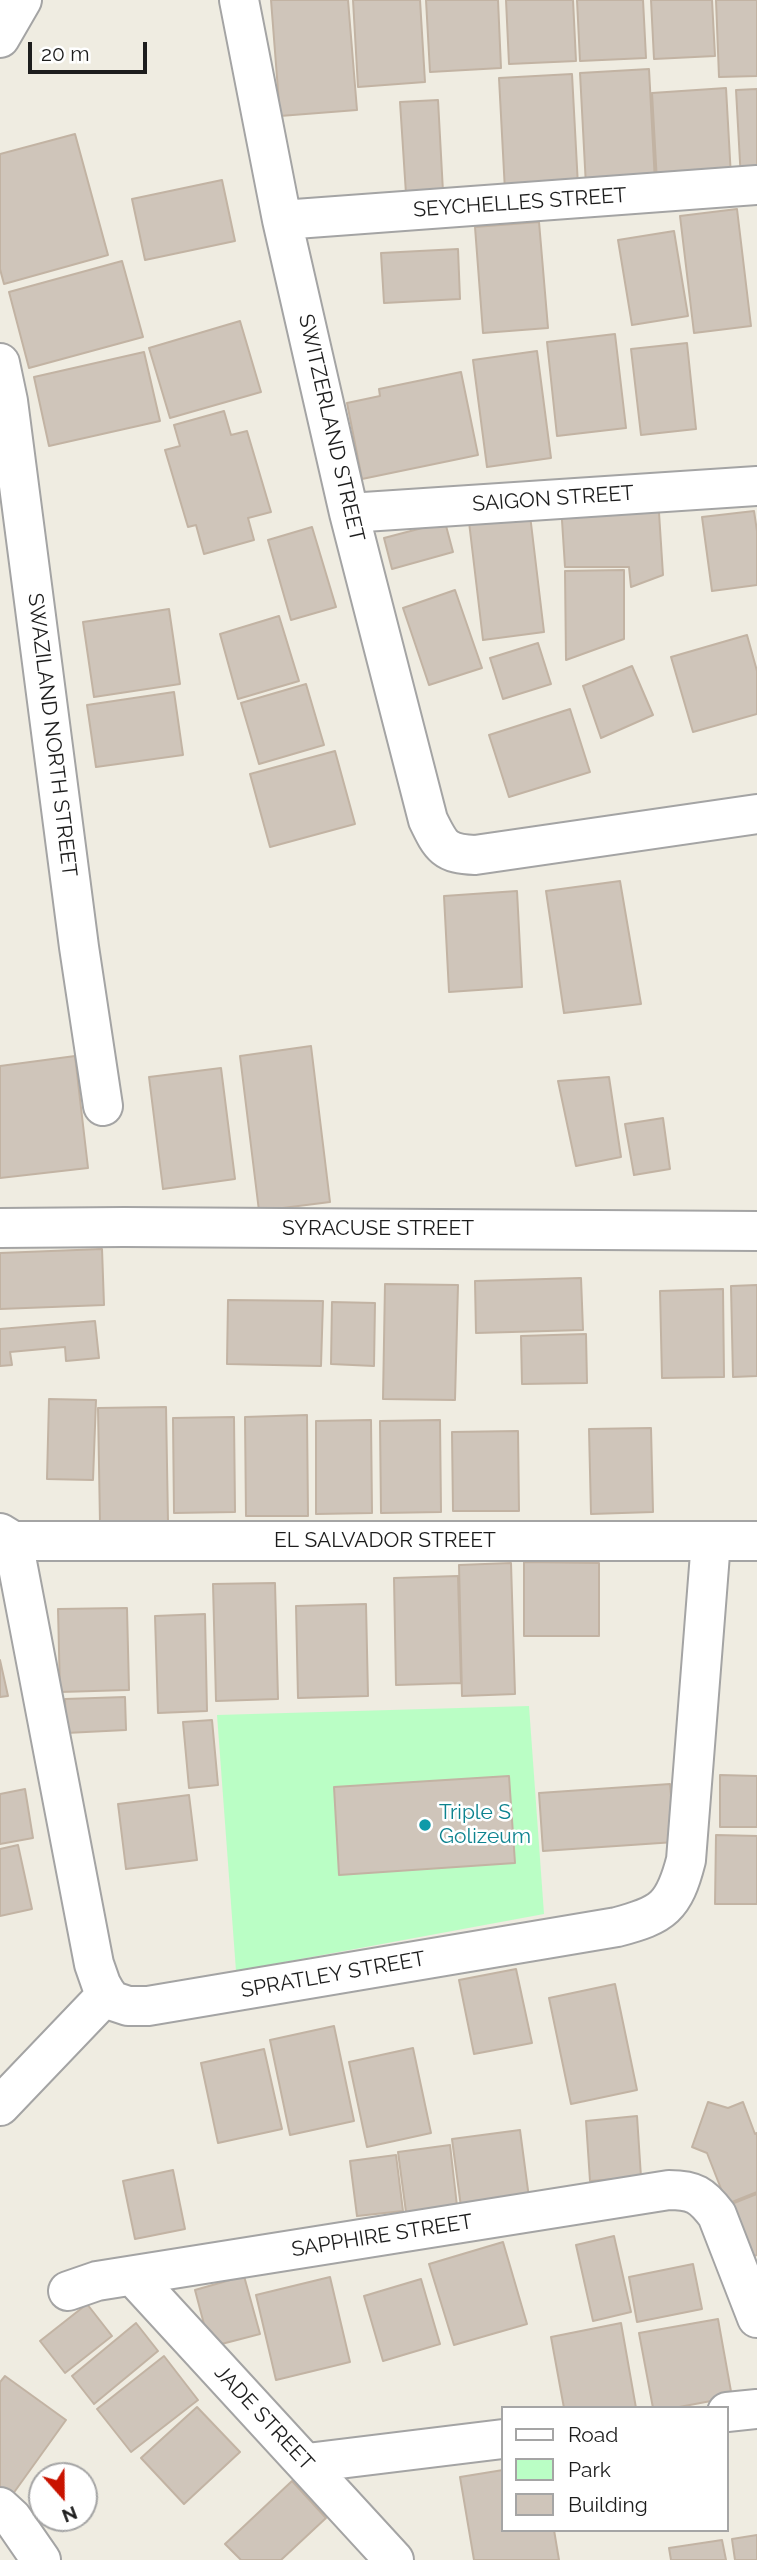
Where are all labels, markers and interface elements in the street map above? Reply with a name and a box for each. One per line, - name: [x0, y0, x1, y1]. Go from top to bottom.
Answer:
- scale bar: [32, 28, 150, 72]
- text: 20 m: [41, 41, 89, 66]
- street label: SEYCHELLES STREET: [412, 183, 628, 223]
- street label: SWITZERLAND STREET: [293, 312, 369, 544]
- street label: SAIGON STREET: [471, 481, 635, 517]
- street label: SWAZILAND NORTH STREET: [22, 592, 82, 878]
- street label: SYRACUSE STREET: [282, 1216, 474, 1242]
- street label: EL SALVADOR STREET: [274, 1528, 496, 1554]
- place label: Triple S Golizeum: [439, 1800, 531, 1850]
- marker: Triple S Golizeum: [417, 1817, 433, 1833]
- street label: SPRATLEY STREET: [239, 1946, 427, 2004]
- street label: SAPPHIRE STREET: [290, 2209, 474, 2263]
- street label: JADE STREET: [209, 2360, 319, 2476]
- legend: [502, 2406, 729, 2532]
- text: Road: [568, 2422, 618, 2447]
- text: Park: [568, 2457, 611, 2482]
- north arrow: [28, 2462, 98, 2532]
- text: Building: [568, 2492, 648, 2517]
- text: N: [59, 2502, 81, 2528]

